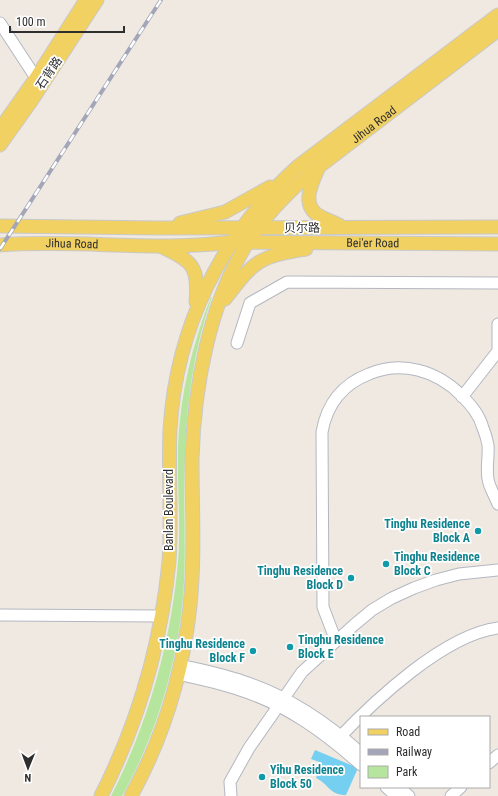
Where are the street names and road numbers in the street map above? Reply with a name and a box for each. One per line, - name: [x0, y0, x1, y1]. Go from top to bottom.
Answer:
- street label: 石背路: [33, 54, 65, 92]
- street label: Jihua Road: [349, 103, 399, 146]
- street label: 贝尔路: [284, 221, 320, 235]
- street label: Jihua Road: [46, 236, 99, 251]
- street label: Bei'er Road: [346, 236, 399, 250]
- street label: Banlan Boulevard: [162, 469, 176, 551]

